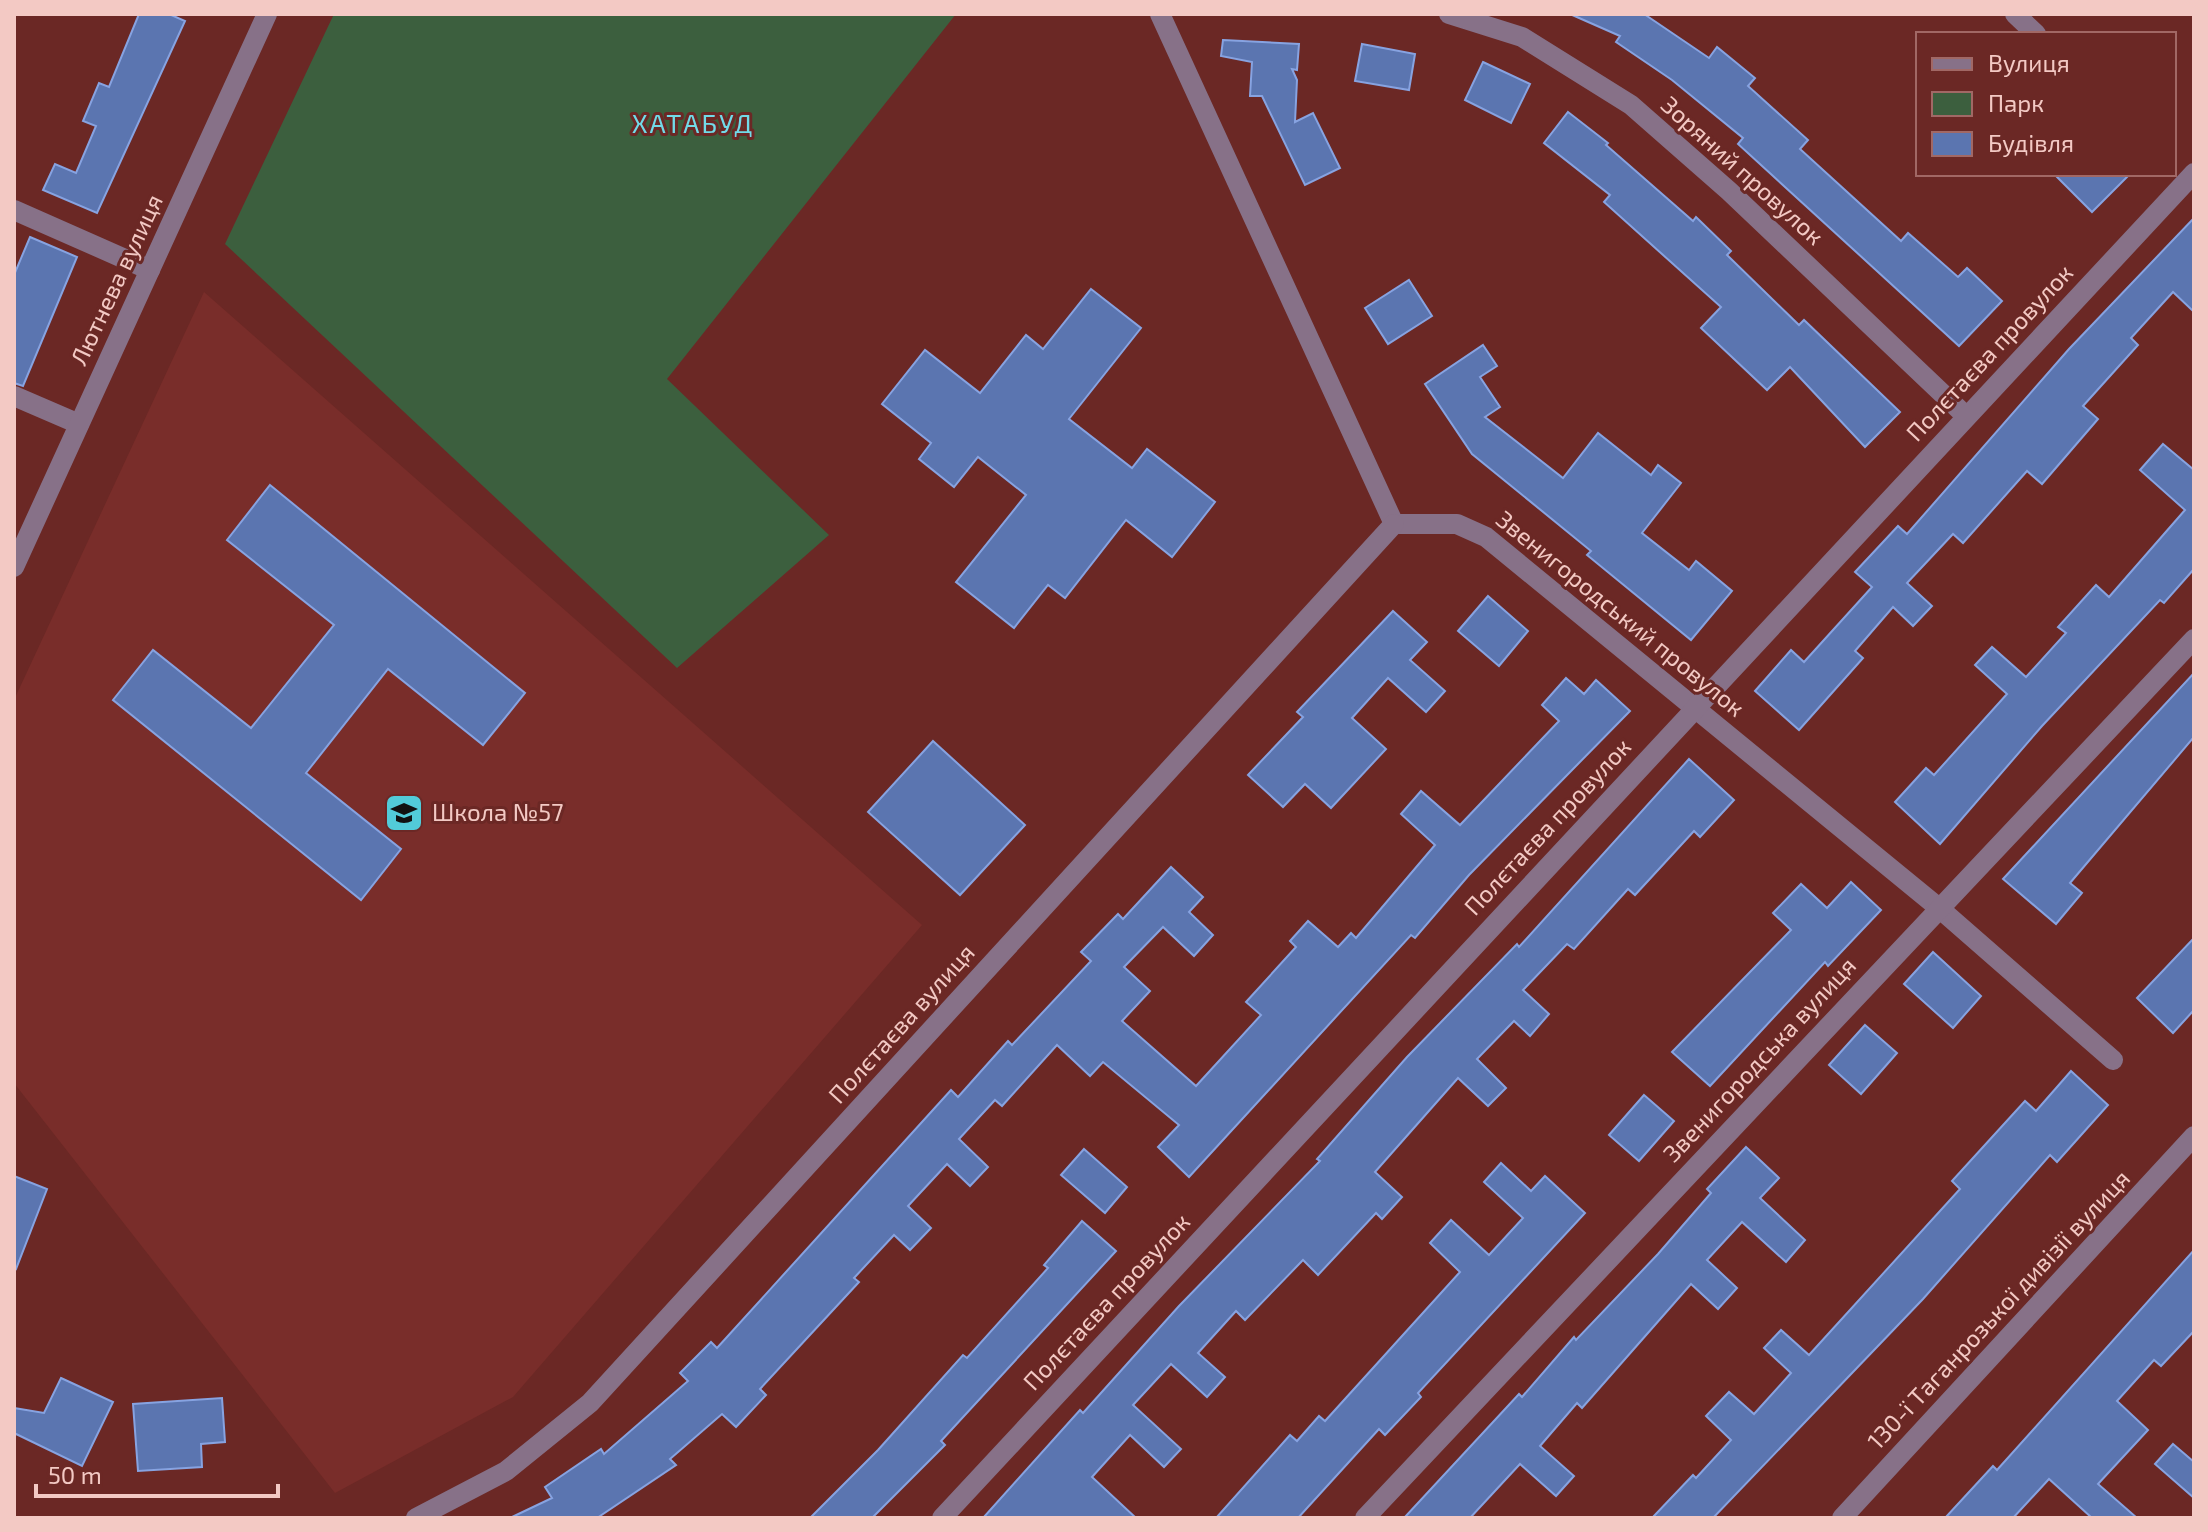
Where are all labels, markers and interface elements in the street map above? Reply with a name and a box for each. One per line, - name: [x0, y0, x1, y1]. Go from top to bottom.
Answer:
- legend: [1916, 32, 2176, 176]
- text: Вулиця: [1988, 48, 2070, 78]
- text: Парк: [1988, 88, 2044, 117]
- street label: Зоряний провулок: [1655, 89, 1830, 251]
- district label: ХАТАБУД: [632, 107, 754, 138]
- text: Будівля: [1988, 128, 2074, 158]
- street label: Лютнева вулиця: [63, 189, 169, 370]
- street label: Полєтаєва провулок: [1900, 258, 2079, 447]
- street label: Звенигородський провулок: [1490, 504, 1751, 723]
- street label: Полєтаєва провулок: [1458, 732, 1637, 921]
- school or university icon: Школа №57: [383, 792, 425, 834]
- place label: Школа №57: [432, 797, 563, 826]
- street label: Полєтаєва вулиця: [822, 937, 981, 1109]
- street label: Звенигородська вулиця: [1657, 951, 1862, 1168]
- street label: 130-ї Таганрозької дивізії вулиця: [1861, 1163, 2136, 1455]
- street label: Полєтаєва провулок: [1017, 1207, 1196, 1396]
- scale bar: [36, 1448, 278, 1498]
- text: 50 m: [48, 1460, 102, 1489]

